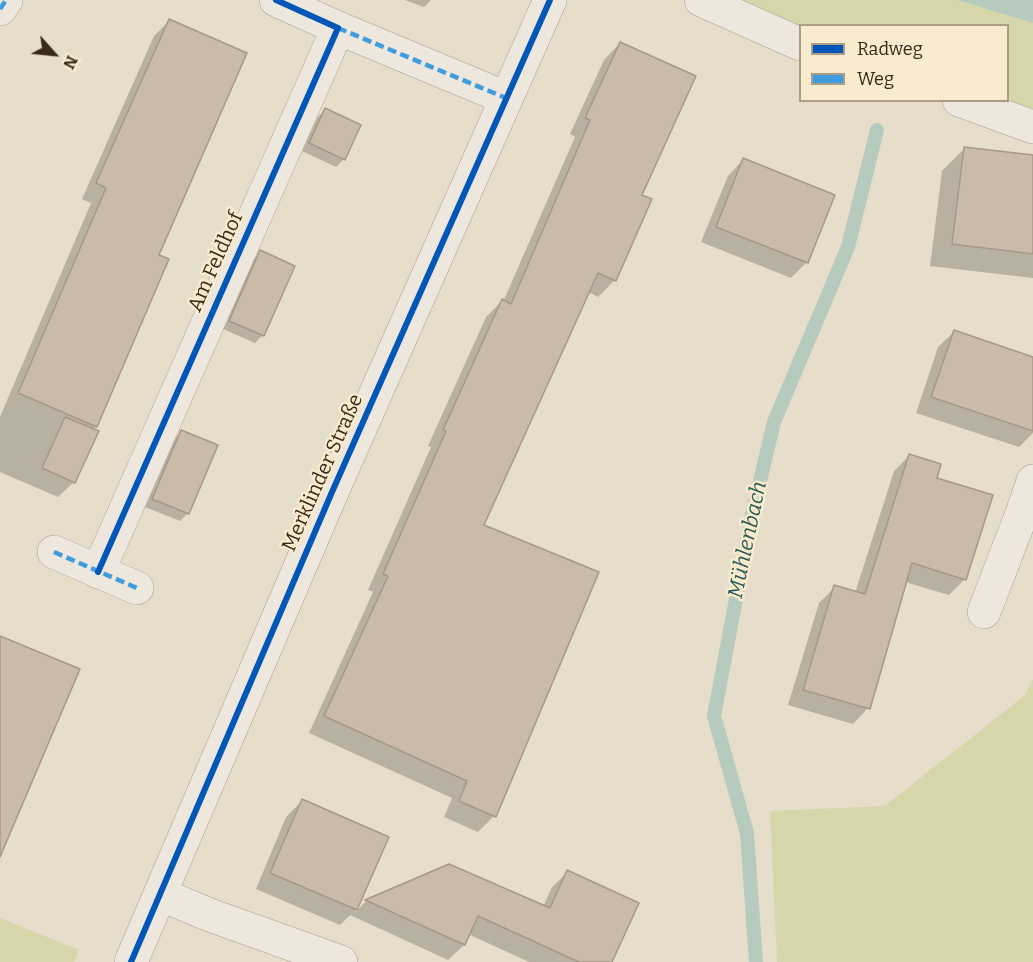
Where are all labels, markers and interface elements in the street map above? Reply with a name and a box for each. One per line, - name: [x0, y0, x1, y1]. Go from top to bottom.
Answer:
- north arrow: [24, 24, 84, 84]
- legend: [799, 24, 1009, 102]
- text: Radweg: [857, 38, 923, 60]
- text: N: [59, 53, 82, 72]
- text: Weg: [857, 68, 894, 90]
- street label: Am Feldhof: [183, 208, 249, 316]
- street label: Merklinder Straße: [278, 391, 368, 555]
- water label: Mühlenbach: [723, 479, 773, 601]

